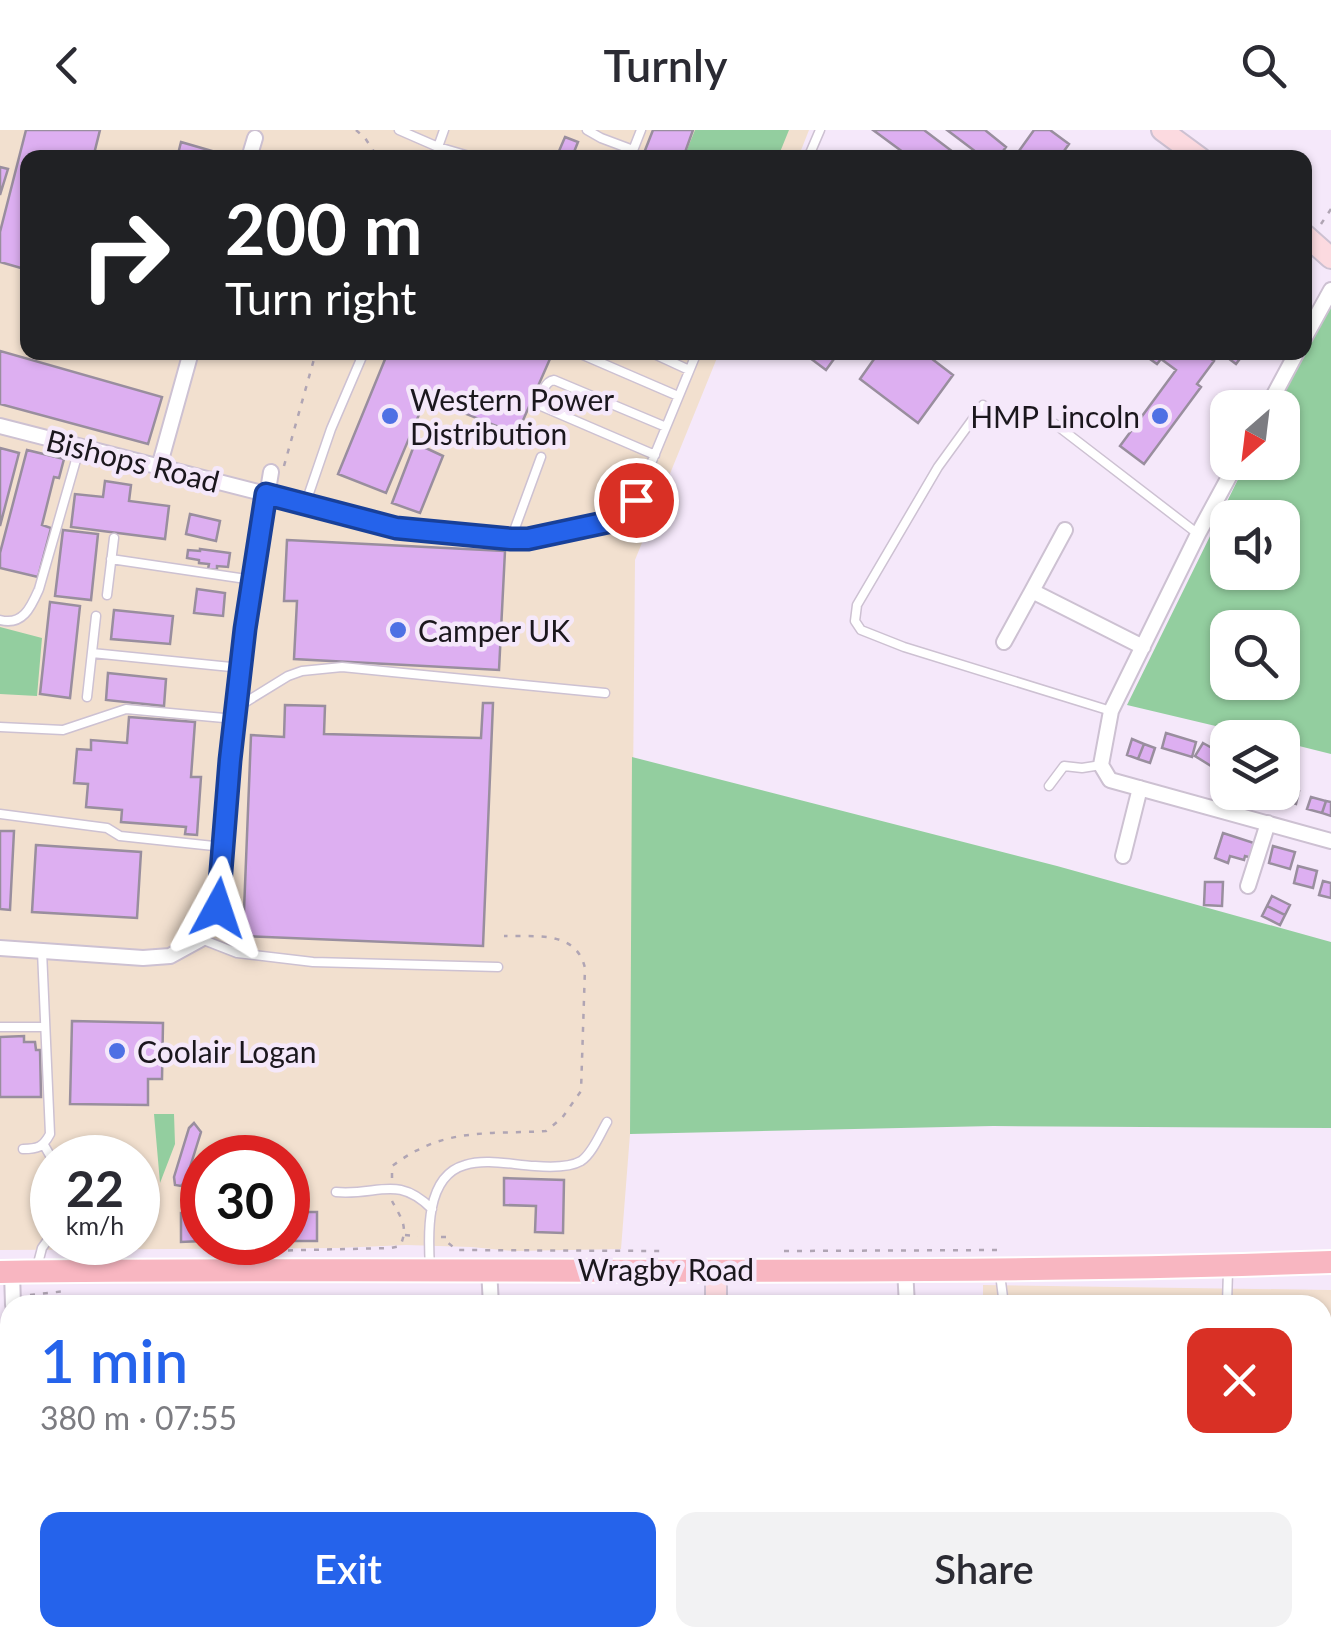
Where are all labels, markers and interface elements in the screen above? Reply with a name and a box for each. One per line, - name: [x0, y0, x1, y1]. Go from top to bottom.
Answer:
- icon: back: [40, 38, 95, 93]
- text: Turnly: [604, 38, 727, 92]
- icon: search: [1236, 38, 1291, 93]
- text: 200 m: [225, 186, 422, 270]
- icon: right: [60, 190, 190, 320]
- text: Turn right: [225, 271, 416, 325]
- place label: Western Power Distribution: [410, 381, 614, 451]
- north arrow: [1210, 390, 1300, 480]
- map controls: [1210, 390, 1300, 810]
- place label: HMP Lincoln: [970, 398, 1140, 434]
- marker: Western Power Distribution: [379, 405, 401, 427]
- marker: HMP Lincoln: [1149, 405, 1171, 427]
- street label: Bishops Road: [43, 421, 223, 499]
- pin: [594, 458, 679, 543]
- icon: arrive: [609, 473, 664, 528]
- button: sound: [1210, 500, 1300, 590]
- button: search: [1210, 610, 1300, 700]
- place label: Camper UK: [418, 612, 570, 648]
- marker: Camper UK: [387, 619, 409, 641]
- button: layers: [1210, 720, 1300, 810]
- position arrow: [166, 856, 270, 960]
- place label: Coolair Logan: [137, 1033, 316, 1069]
- marker: Coolair Logan: [106, 1040, 128, 1062]
- speed limit sign: 30: [180, 1135, 310, 1265]
- text: 22: [66, 1158, 124, 1218]
- text: km/h: [66, 1210, 124, 1240]
- street label: Wragby Road: [578, 1251, 754, 1287]
- text: 1 min: [40, 1324, 188, 1396]
- button: close: [1187, 1328, 1292, 1433]
- text: 380 m · 07:55: [40, 1398, 237, 1437]
- button: Exit: [40, 1512, 656, 1627]
- button: Share: [676, 1512, 1292, 1627]

